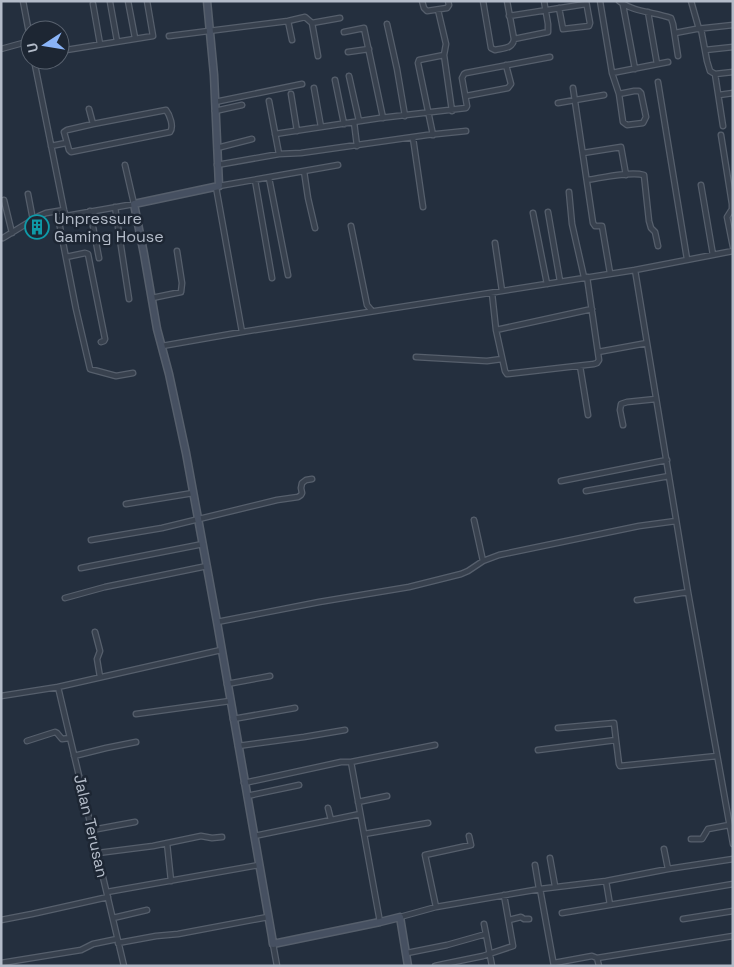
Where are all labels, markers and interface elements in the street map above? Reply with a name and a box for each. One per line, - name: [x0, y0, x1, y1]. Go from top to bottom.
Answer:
- north arrow: [20, 20, 70, 70]
- text: U: [23, 41, 42, 54]
- place label: Unpressure Gaming House: [54, 208, 164, 247]
- building icon: Unpressure Gaming House: [24, 214, 50, 240]
- street label: Jalan Terusan: [69, 772, 113, 880]

